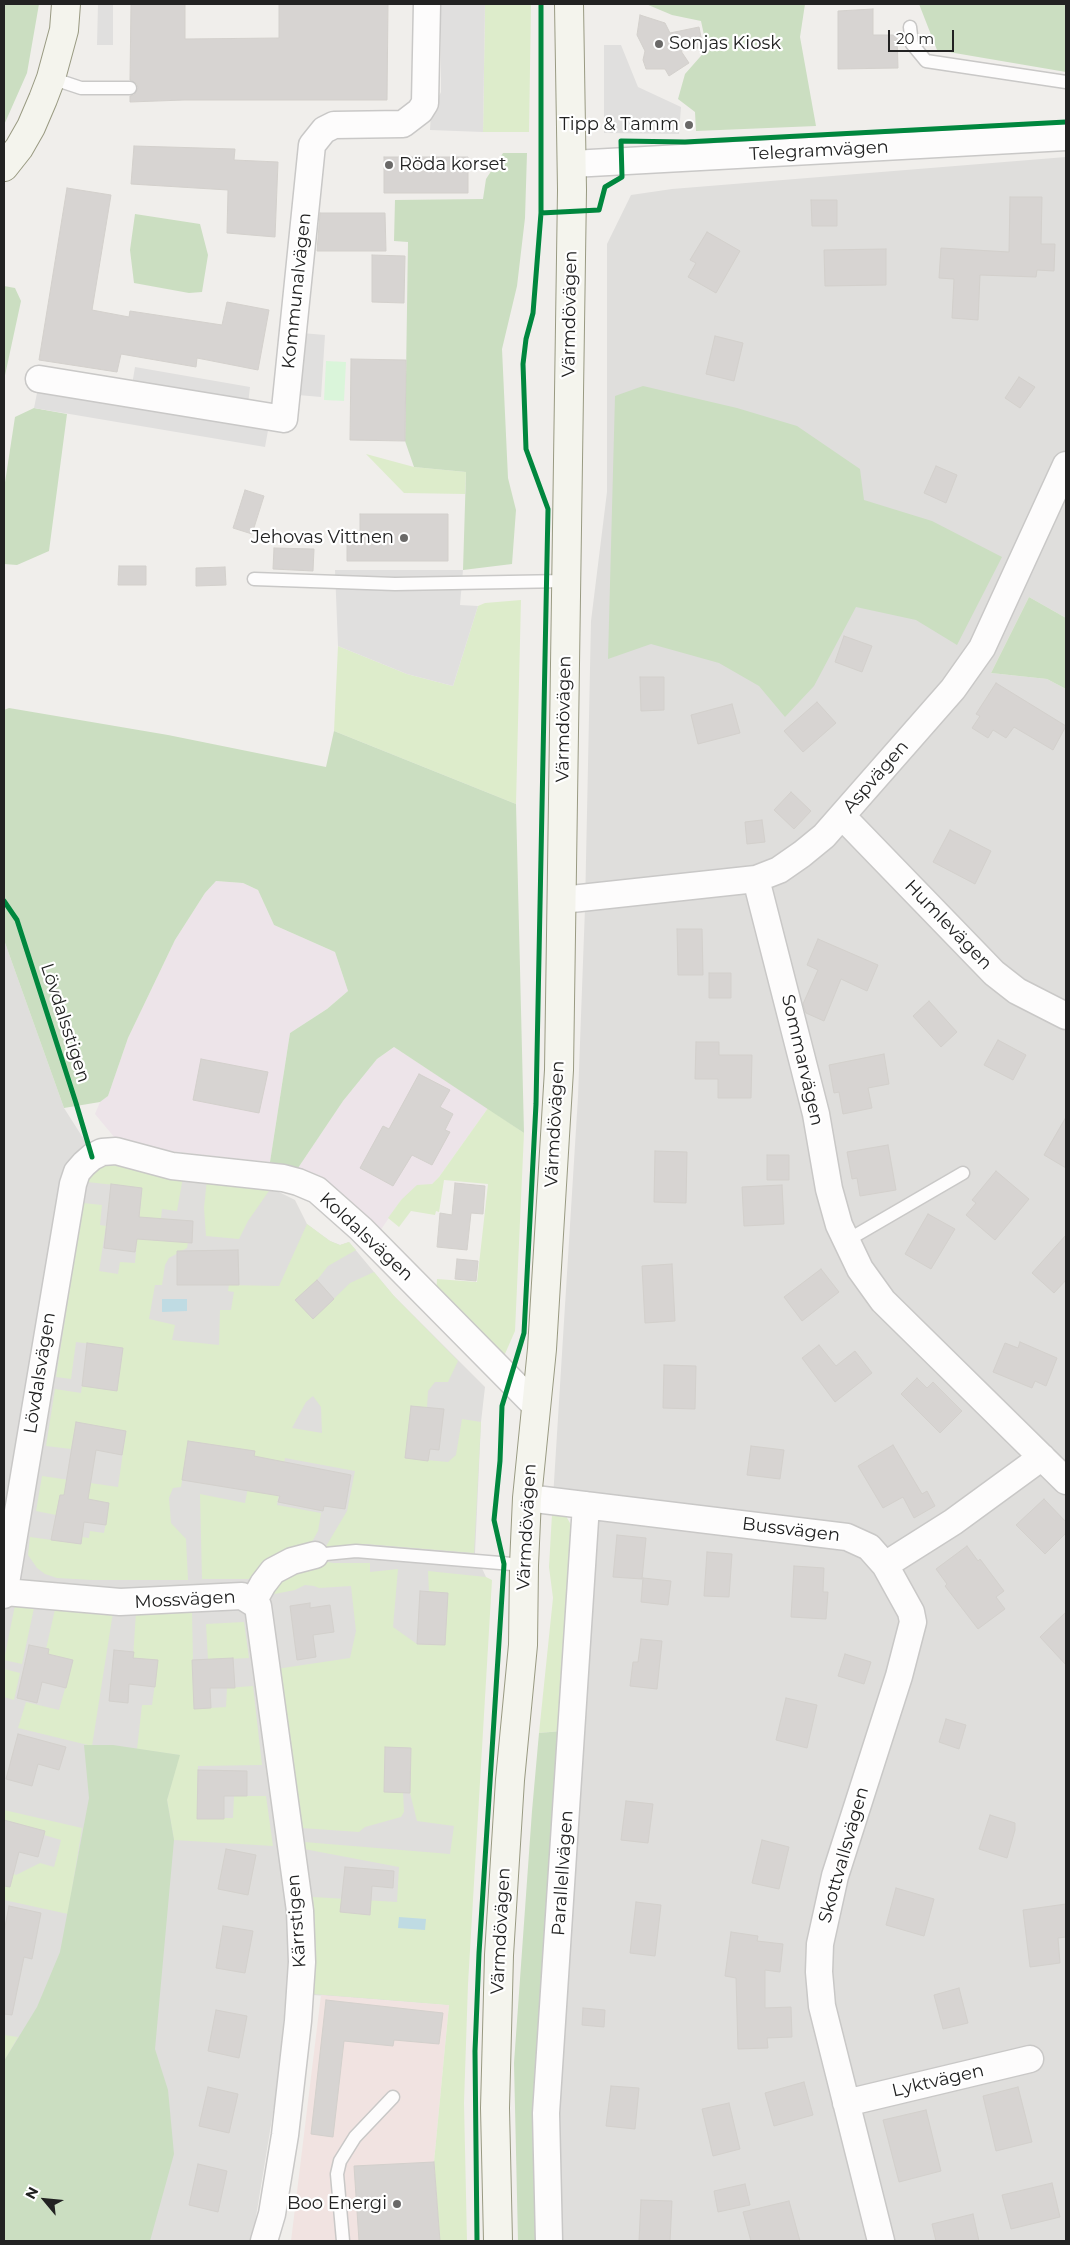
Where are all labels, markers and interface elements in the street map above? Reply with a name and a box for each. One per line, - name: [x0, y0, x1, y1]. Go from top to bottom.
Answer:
- scale bar: [890, 20, 956, 52]
- text: 20 m: [896, 29, 934, 48]
- place label: Sonjas Kiosk: [669, 33, 781, 55]
- marker: Sonjas Kiosk: [653, 38, 665, 50]
- place label: Tipp & Tamm: [559, 114, 679, 136]
- marker: Tipp & Tamm: [683, 119, 695, 131]
- street label: Telegramvägen: [749, 137, 889, 165]
- place label: Röda korset: [399, 154, 507, 176]
- marker: Röda korset: [383, 159, 395, 171]
- street label: Kommunalvägen: [278, 212, 316, 370]
- street label: Värmdövägen: [558, 250, 582, 378]
- place label: Jehovas Vittnen: [251, 527, 394, 549]
- marker: Jehovas Vittnen: [398, 532, 410, 544]
- street label: Värmdövägen: [552, 655, 576, 783]
- street label: Aspvägen: [839, 736, 913, 818]
- street label: Humlevägen: [900, 876, 996, 974]
- street label: Lövdalsstigen: [36, 961, 94, 1085]
- street label: Sommarvägen: [776, 992, 828, 1128]
- street label: Värmdövägen: [541, 1060, 569, 1188]
- street label: Koldalsvägen: [315, 1188, 417, 1286]
- street label: Lövdalsvägen: [20, 1311, 60, 1435]
- street label: Värmdövägen: [513, 1463, 541, 1591]
- street label: Bussvägen: [741, 1513, 841, 1547]
- street label: Mossvägen: [134, 1587, 236, 1613]
- street label: Skottvallsvägen: [814, 1784, 874, 1926]
- street label: Parallellvägen: [548, 1809, 578, 1937]
- street label: Värmdövägen: [487, 1867, 515, 1995]
- street label: Kärrstigen: [283, 1873, 311, 1969]
- street label: Lyktvägen: [890, 2060, 986, 2102]
- north arrow: [20, 2175, 70, 2225]
- text: N: [21, 2184, 42, 2202]
- place label: Boo Energi: [287, 2193, 387, 2215]
- marker: Boo Energi: [391, 2198, 403, 2210]

